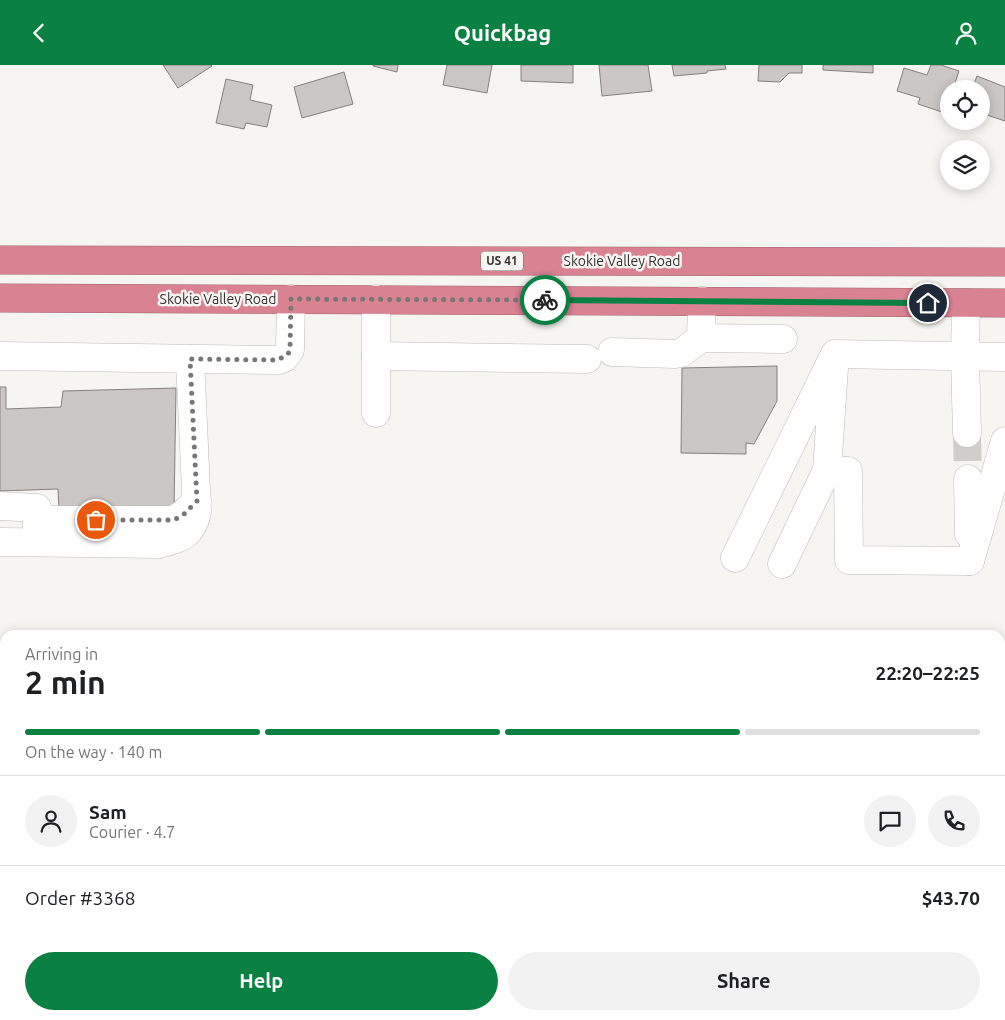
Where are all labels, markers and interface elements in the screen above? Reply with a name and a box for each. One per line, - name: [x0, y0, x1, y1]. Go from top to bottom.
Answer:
- icon: back: [25, 19, 53, 47]
- icon: person: [952, 19, 980, 47]
- text: Quickbag: [454, 20, 551, 45]
- map controls: [940, 80, 990, 190]
- button: locate: [940, 80, 990, 130]
- button: layers: [940, 140, 990, 190]
- road number: US 41: [481, 252, 523, 271]
- street label: Skokie Valley Road: [564, 253, 680, 269]
- courier: [520, 275, 570, 325]
- pin: [907, 282, 949, 324]
- icon: bike: [531, 286, 559, 314]
- icon: home: [914, 289, 942, 317]
- street label: Skokie Valley Road: [160, 291, 276, 307]
- pin: [75, 499, 117, 541]
- icon: bag: [82, 506, 110, 534]
- text: Arriving in: [25, 645, 98, 663]
- text: 22:20–22:25: [875, 662, 980, 684]
- text: 2 min: [25, 664, 106, 700]
- text: On the way · 140 m: [25, 743, 162, 761]
- button: person: [25, 795, 77, 847]
- button: chat: [864, 795, 916, 847]
- button: phone: [928, 795, 980, 847]
- text: Sam: [89, 801, 127, 823]
- text: Courier · 4.7: [89, 823, 175, 841]
- text: Order #3368: [25, 887, 135, 909]
- text: $43.70: [922, 887, 980, 909]
- button: Help: [25, 952, 498, 1010]
- button: Share: [508, 952, 980, 1010]

